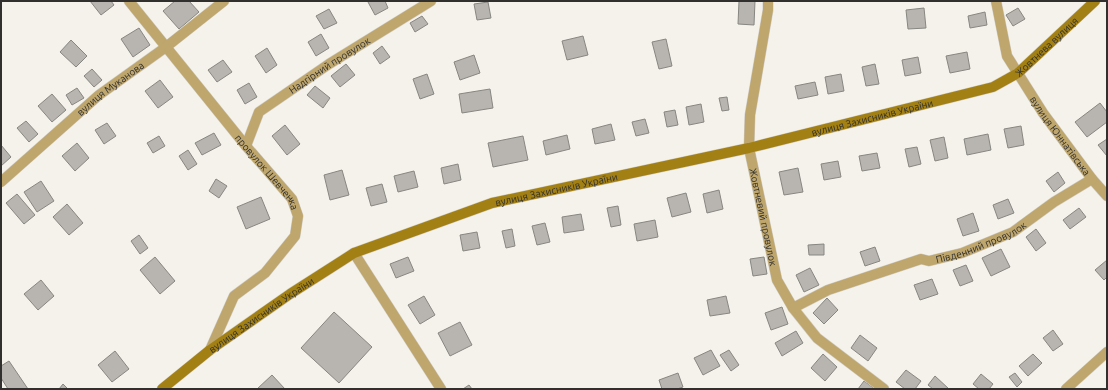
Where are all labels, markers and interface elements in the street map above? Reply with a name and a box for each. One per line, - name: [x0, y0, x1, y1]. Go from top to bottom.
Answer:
- street label: Жовтнева вулиця: [1013, 15, 1080, 79]
- street label: Надгірний провулок: [287, 35, 372, 96]
- street label: вулиця Муканова: [75, 59, 146, 118]
- street label: вулиця Юннатівська: [1028, 94, 1093, 177]
- street label: вулиця Захисників України: [810, 97, 934, 138]
- street label: провулок Шевченка: [233, 132, 301, 211]
- street label: Жовтневий провулок: [748, 167, 779, 267]
- street label: вулиця Захисників України: [494, 171, 619, 208]
- street label: Південний провулок: [935, 219, 1028, 265]
- street label: вулиця Захисників України: [207, 275, 316, 355]

